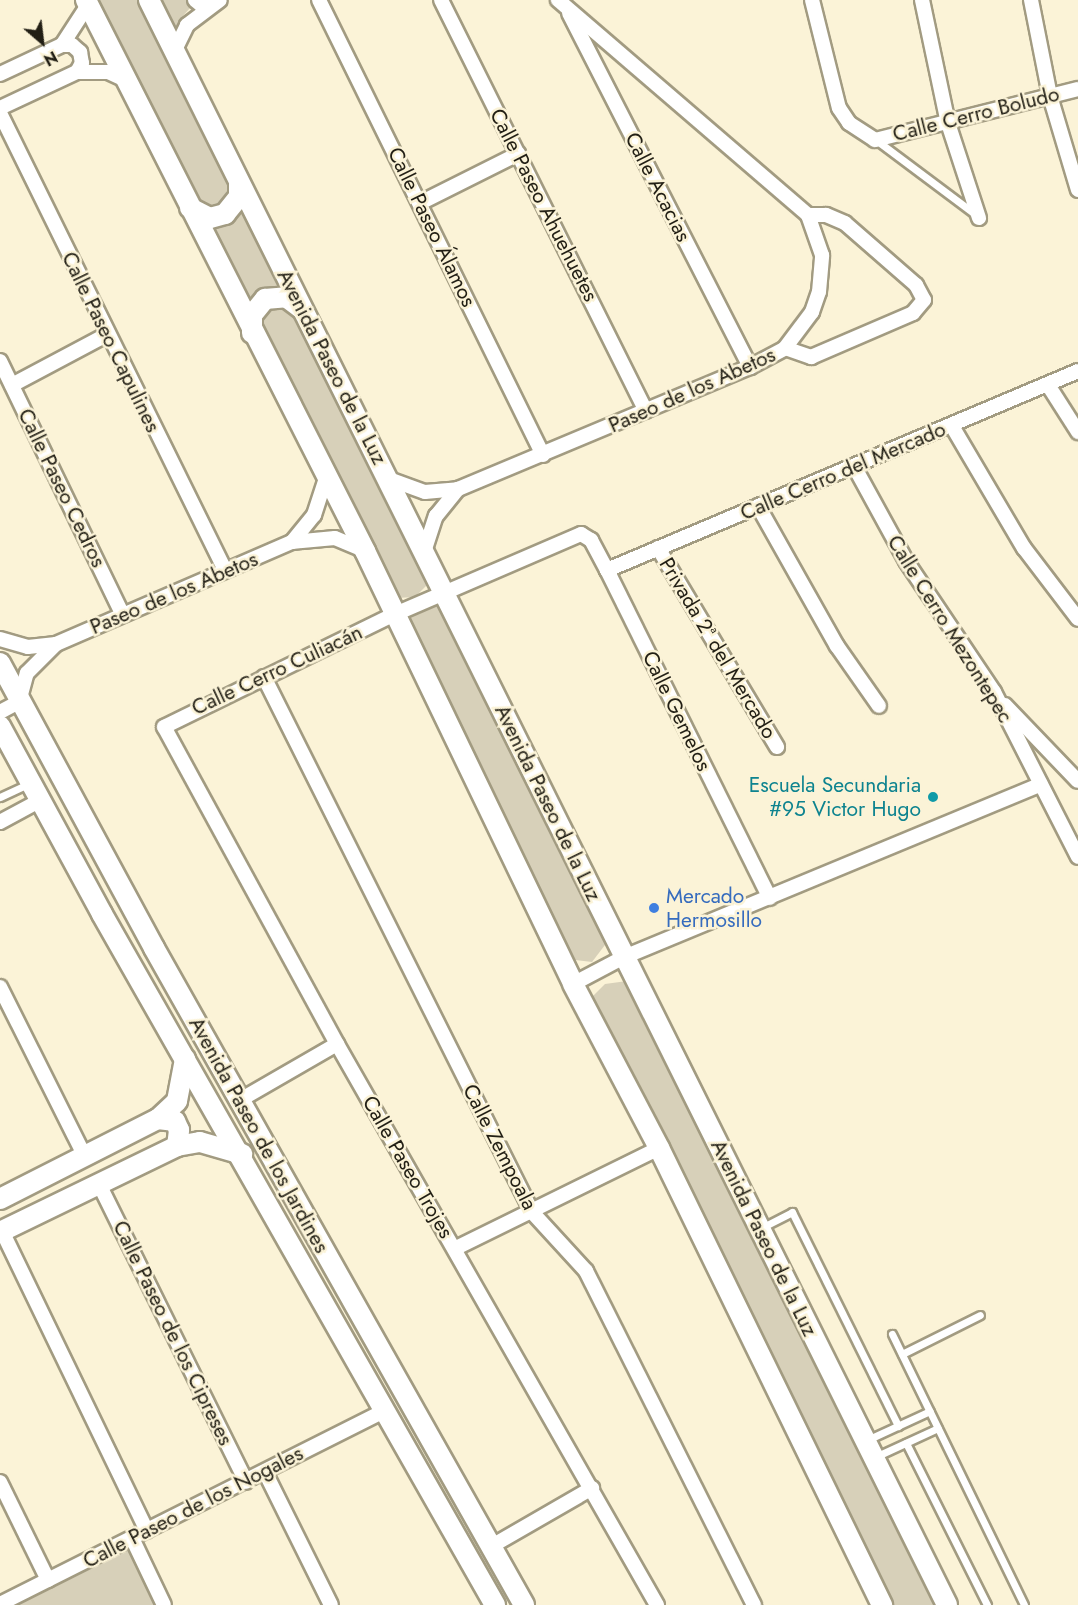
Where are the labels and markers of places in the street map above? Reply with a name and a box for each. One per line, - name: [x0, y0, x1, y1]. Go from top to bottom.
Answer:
- place label: Escuela Secundaria #95 Victor Hugo: [749, 772, 921, 822]
- marker: Escuela Secundaria #95 Victor Hugo: [926, 790, 940, 804]
- place label: Mercado Hermosillo: [666, 883, 762, 933]
- marker: Mercado Hermosillo: [647, 901, 661, 915]

